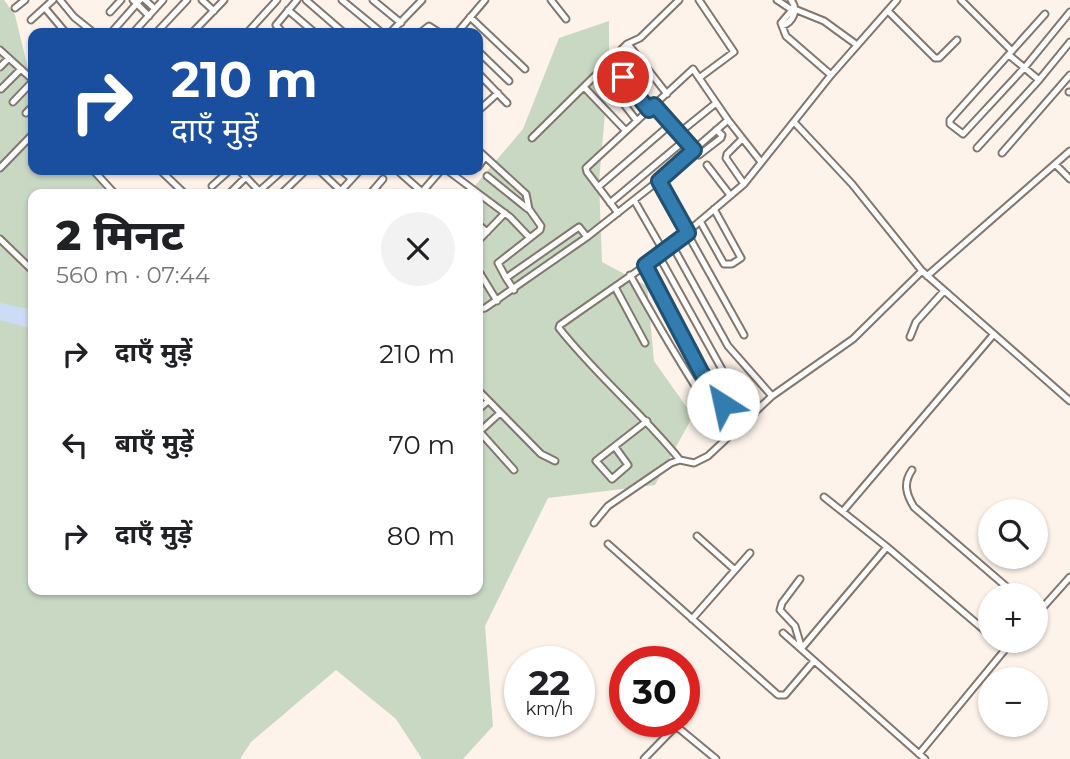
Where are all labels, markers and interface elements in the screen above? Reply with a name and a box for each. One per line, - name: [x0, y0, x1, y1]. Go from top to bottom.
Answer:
- pin: [593, 47, 653, 107]
- text: 210 m: [171, 50, 318, 109]
- icon: right: [56, 56, 147, 147]
- icon: arrive: [604, 58, 642, 96]
- text: दाएँ मुड़ें: [171, 110, 259, 149]
- text: 2 मिनट: [56, 209, 184, 261]
- button: close: [381, 212, 455, 286]
- text: 560 m · 07:44: [56, 261, 210, 289]
- icon: right: [56, 335, 94, 373]
- text: दाएँ मुड़ें: [115, 336, 192, 368]
- text: 210 m: [379, 338, 455, 370]
- position arrow: [686, 367, 760, 441]
- icon: left: [56, 426, 94, 464]
- text: बाएँ मुड़ें: [115, 427, 194, 459]
- text: 70 m: [389, 429, 455, 461]
- map controls: [978, 499, 1048, 737]
- button: search: [978, 499, 1048, 569]
- icon: right: [56, 517, 94, 555]
- text: दाएँ मुड़ें: [115, 518, 192, 550]
- text: 80 m: [387, 520, 455, 552]
- button: +: [978, 583, 1048, 653]
- speed limit sign: 30: [609, 646, 700, 737]
- text: 22: [529, 661, 570, 704]
- button: −: [978, 667, 1048, 737]
- text: km/h: [525, 698, 574, 720]

